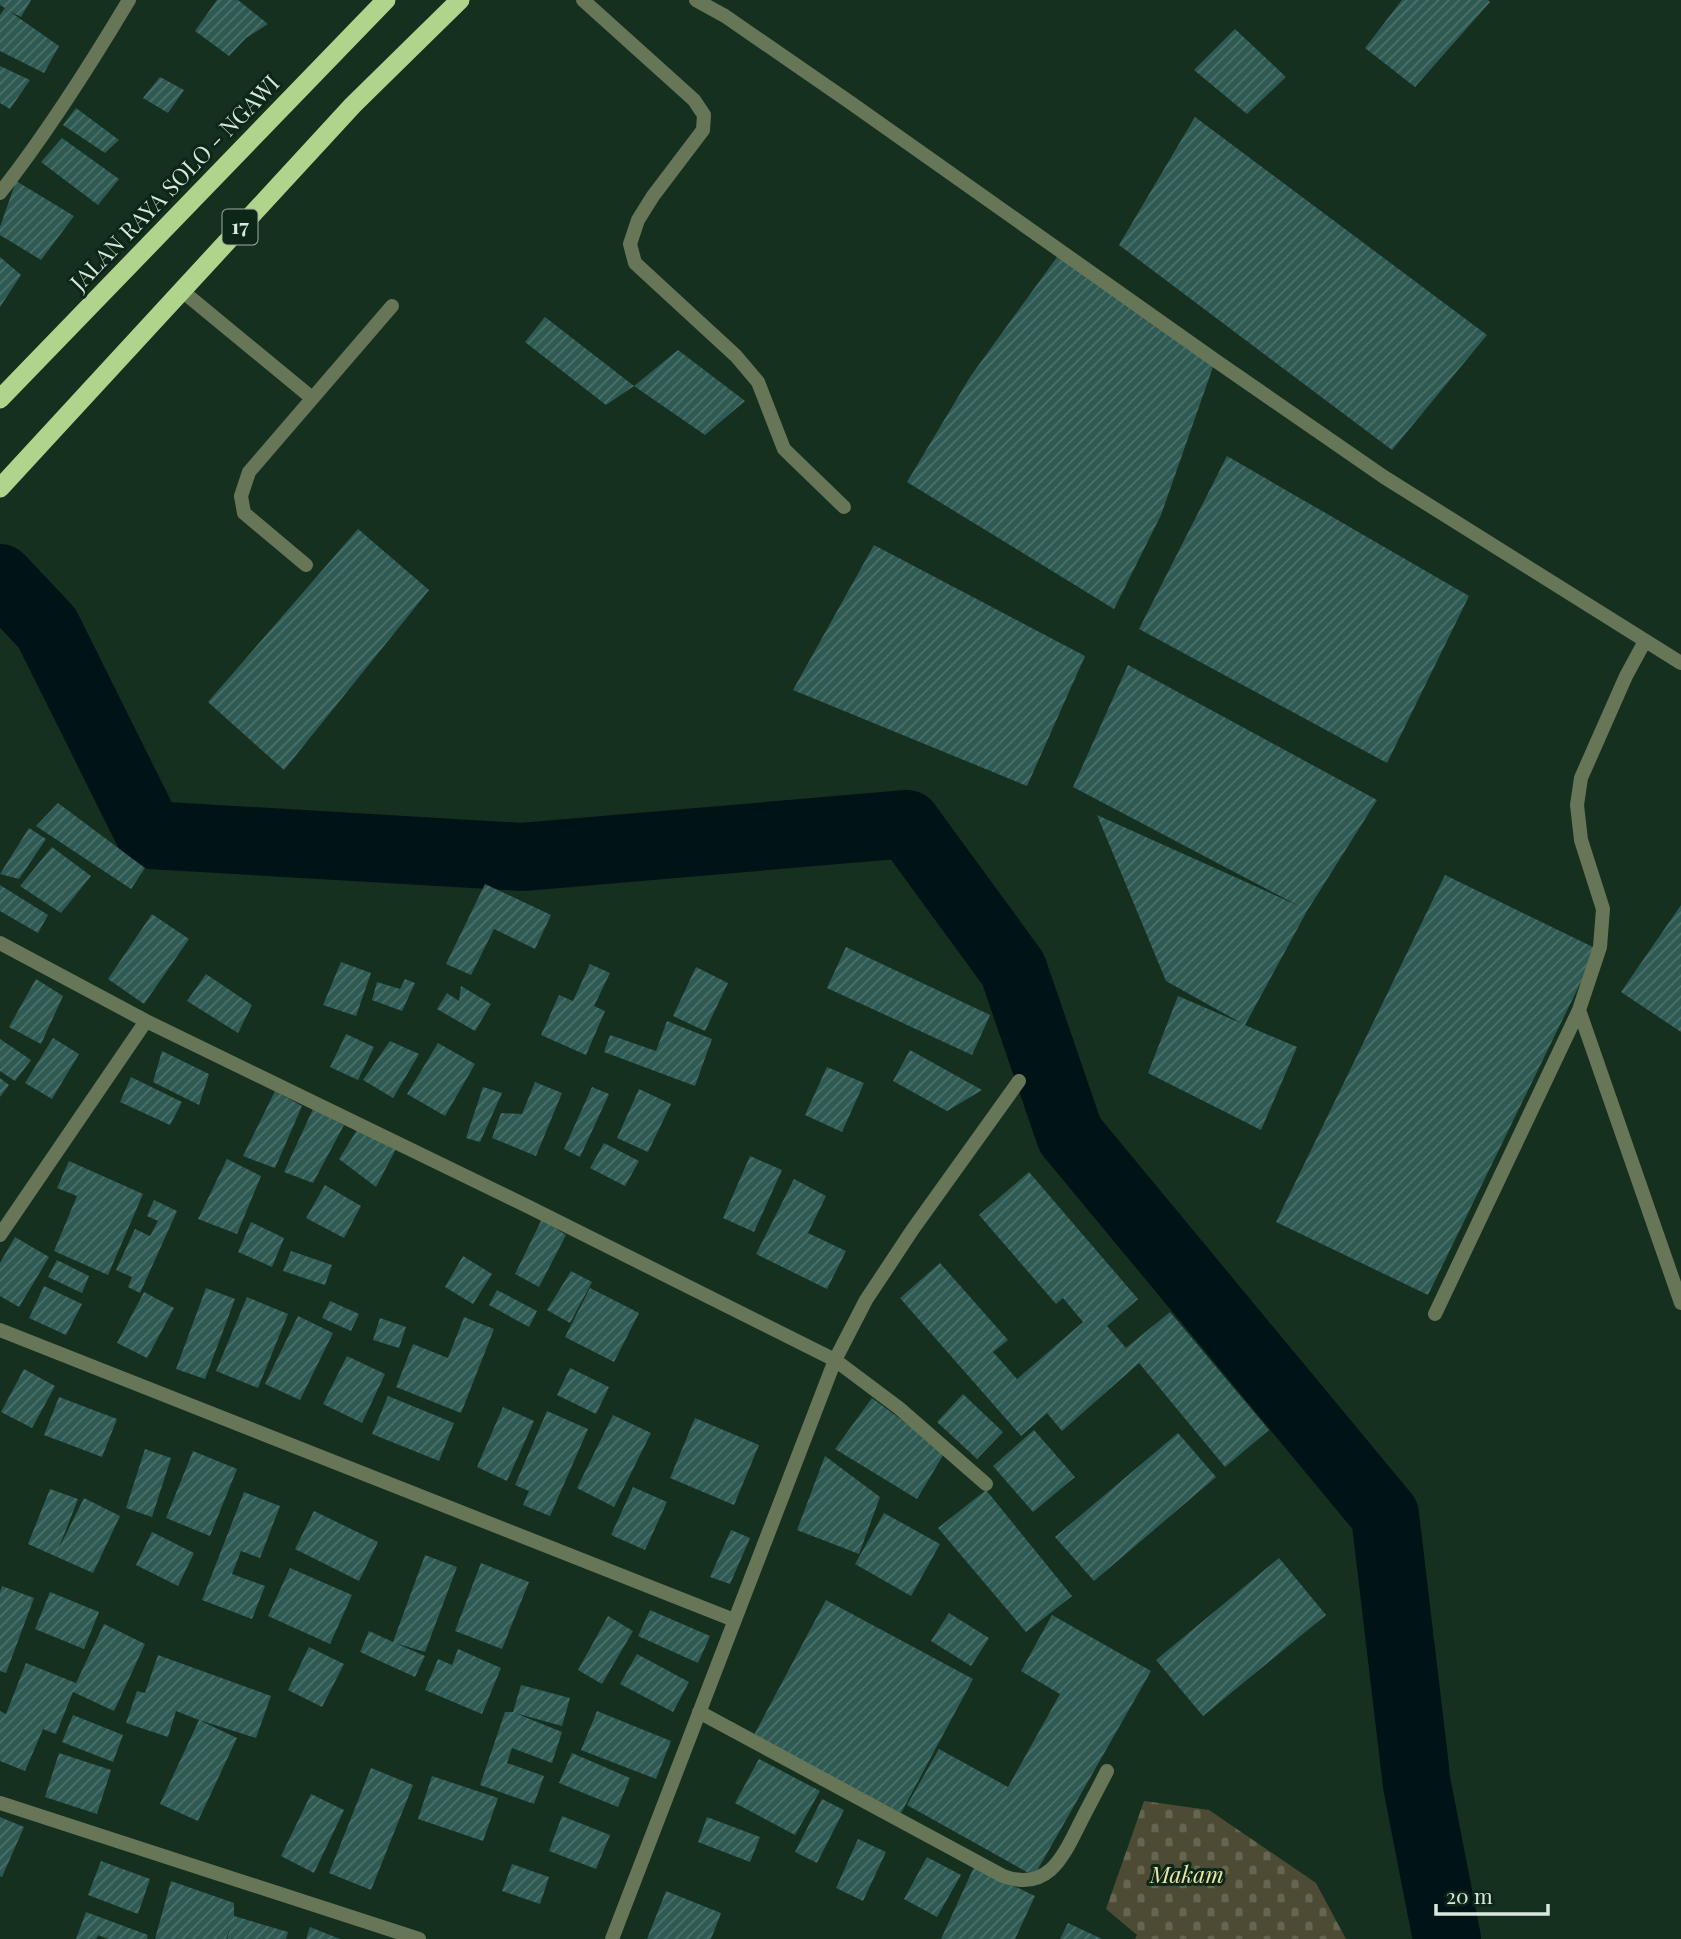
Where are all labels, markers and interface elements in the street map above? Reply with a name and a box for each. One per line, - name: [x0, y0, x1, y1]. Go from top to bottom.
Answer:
- street label: JALAN RAYA SOLO - NGAWI: [62, 67, 285, 297]
- road number: 17: [222, 210, 258, 244]
- park label: Makam: [1149, 1858, 1224, 1889]
- scale bar: [1436, 1872, 1548, 1916]
- text: 20 m: [1446, 1881, 1493, 1909]

